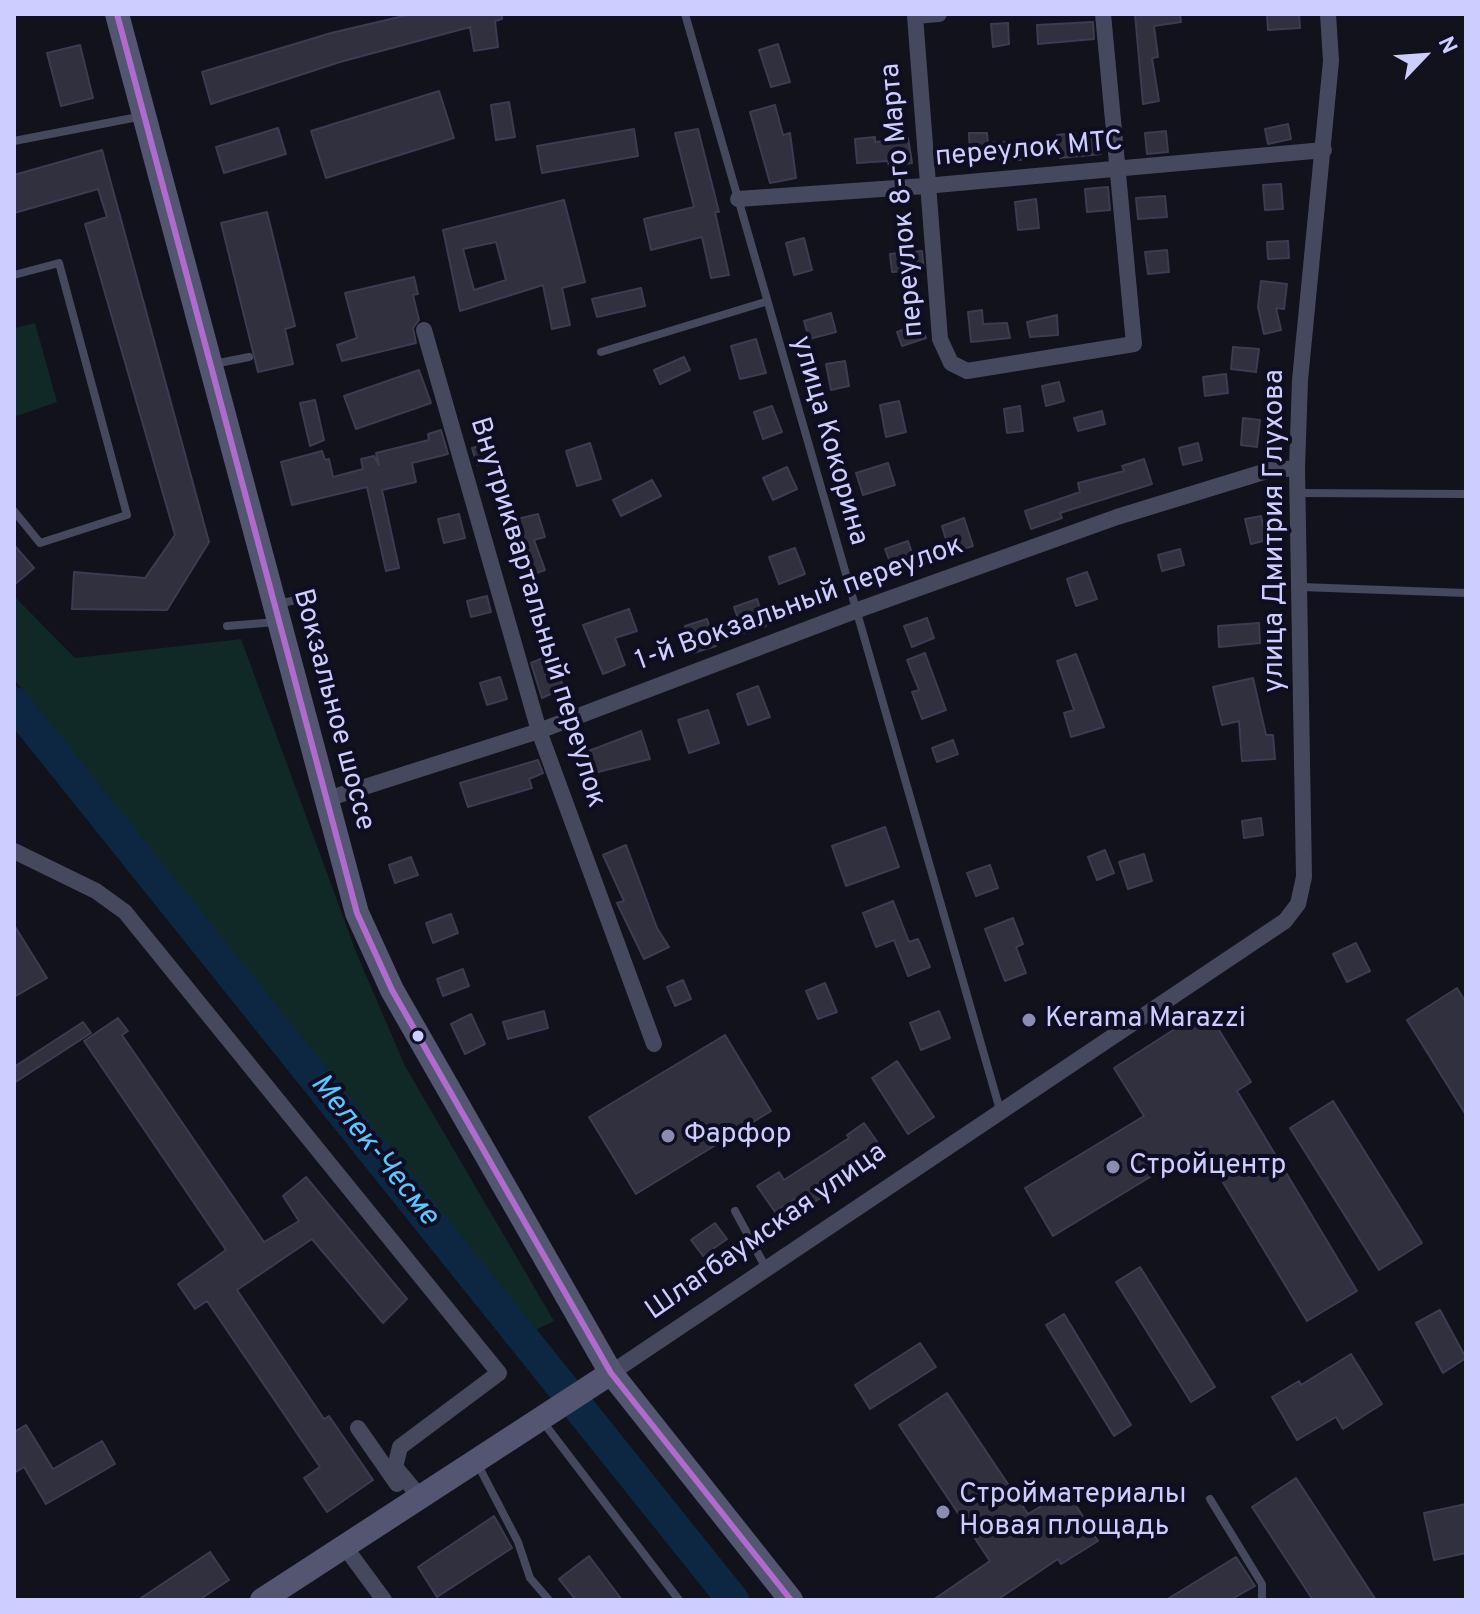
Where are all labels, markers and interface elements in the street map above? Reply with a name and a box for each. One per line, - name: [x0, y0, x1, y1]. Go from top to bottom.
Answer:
- north arrow: [1384, 16, 1464, 96]
- text: N: [1431, 33, 1462, 59]
- street label: переулок 8-го Марта: [875, 62, 933, 338]
- street label: переулок МТС: [934, 126, 1124, 176]
- street label: улица Кокорина: [782, 332, 874, 550]
- street label: улица Дмитрия Глухова: [1259, 369, 1293, 693]
- street label: Внутриквартальный переулок: [461, 414, 611, 812]
- street label: 1-й Вокзальный переулок: [632, 530, 968, 680]
- street label: Вокзальное шоссе: [284, 586, 380, 834]
- place label: Kerama Marazzi: [1045, 1003, 1246, 1037]
- marker: Kerama Marazzi: [1020, 1011, 1038, 1029]
- unlabelled marker: [410, 1028, 426, 1044]
- water label: Мелек-Чесме: [301, 1068, 445, 1234]
- place label: Фарфор: [684, 1119, 792, 1153]
- marker: Фарфор: [659, 1127, 677, 1145]
- street label: Шлагбаумская улица: [640, 1137, 894, 1329]
- place label: Стройцентр: [1129, 1150, 1286, 1184]
- marker: Стройцентр: [1104, 1158, 1122, 1176]
- place label: Стройматериалы Новая площадь: [959, 1479, 1187, 1545]
- marker: Стройматериалы Новая площадь: [934, 1503, 952, 1521]

